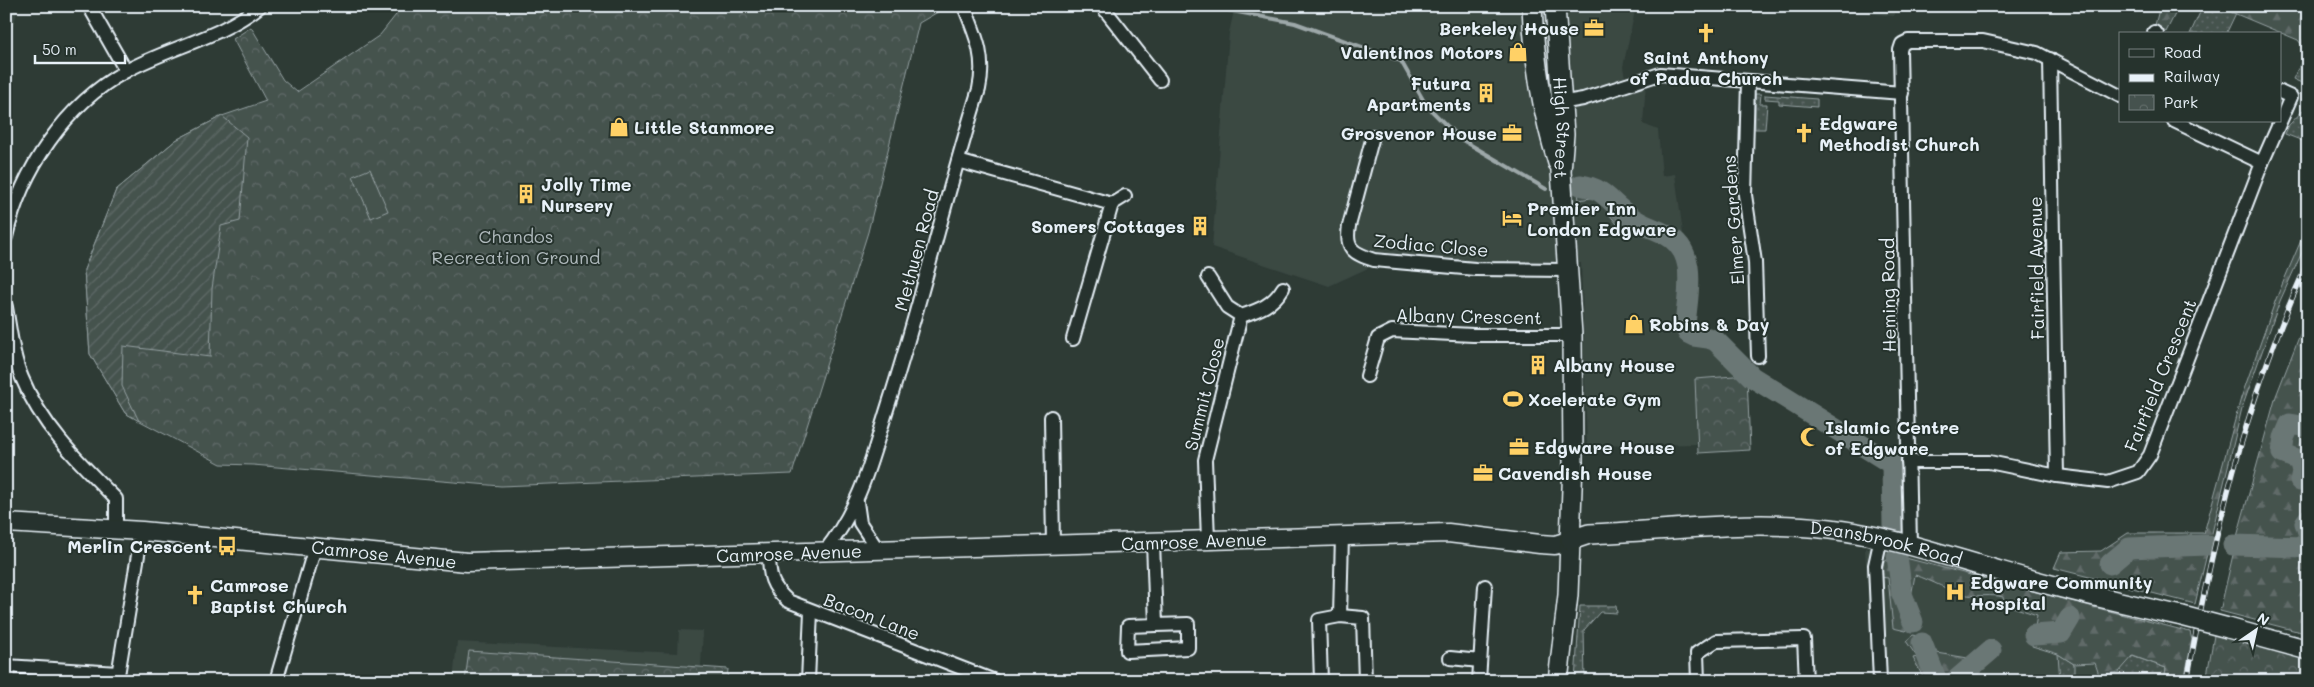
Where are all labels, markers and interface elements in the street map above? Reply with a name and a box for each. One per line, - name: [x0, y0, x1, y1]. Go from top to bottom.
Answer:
- place label: Berkeley House: [1439, 16, 1579, 40]
- office icon: Berkeley House: [1583, 17, 1605, 39]
- church icon: Saint Anthony of Padua Church: [1695, 22, 1717, 44]
- scale bar: [35, 32, 125, 64]
- legend: [2119, 32, 2282, 122]
- text: 50 m: [42, 39, 77, 59]
- place label: Valentinos Motors: [1340, 40, 1503, 64]
- shop icon: Valentinos Motors: [1507, 41, 1529, 63]
- text: Road: [2164, 42, 2201, 62]
- place label: Saint Anthony of Padua Church: [1630, 45, 1782, 90]
- text: Railway: [2164, 66, 2220, 86]
- place label: Futura Apartments: [1366, 71, 1471, 116]
- street label: High Street: [1548, 76, 1576, 179]
- building icon: Futura Apartments: [1475, 82, 1497, 104]
- text: Park: [2164, 92, 2198, 112]
- place label: Edgware Methodist Church: [1819, 111, 1979, 156]
- place label: Little Stanmore: [634, 115, 775, 139]
- shop icon: Little Stanmore: [608, 116, 630, 138]
- place label: Grosvenor House: [1341, 121, 1497, 145]
- office icon: Grosvenor House: [1501, 122, 1523, 144]
- church icon: Edgware Methodist Church: [1793, 122, 1815, 144]
- street label: Elmer Gardens: [1716, 154, 1750, 286]
- place label: Jolly Time Nursery: [541, 172, 632, 217]
- building icon: Jolly Time Nursery: [515, 183, 537, 205]
- street label: Methuen Road: [888, 186, 944, 314]
- place label: Premier Inn London Edgware: [1527, 196, 1677, 241]
- street label: Fairfield Avenue: [2023, 196, 2049, 340]
- hotel icon: Premier Inn London Edgware: [1501, 207, 1523, 229]
- place label: Somers Cottages: [1031, 214, 1185, 238]
- building icon: Somers Cottages: [1189, 215, 1211, 237]
- park label: Chandos Recreation Ground: [432, 224, 600, 269]
- street label: Zodiac Close: [1373, 228, 1489, 262]
- street label: Heming Road: [1875, 237, 1901, 353]
- street label: Fairfield Crescent: [2118, 295, 2202, 455]
- street label: Albany Crescent: [1396, 303, 1542, 329]
- place label: Robins & Day: [1649, 312, 1770, 336]
- shop icon: Robins & Day: [1623, 313, 1645, 335]
- street label: Summit Close: [1178, 335, 1230, 453]
- place label: Albany House: [1553, 353, 1675, 377]
- building icon: Albany House: [1527, 354, 1549, 376]
- place label: Xcelerate Gym: [1528, 387, 1661, 411]
- sports icon: Xcelerate Gym: [1502, 388, 1524, 410]
- place label: Islamic Centre of Edgware: [1825, 415, 1960, 460]
- mosque icon: Islamic Centre of Edgware: [1799, 426, 1821, 448]
- place label: Edgware House: [1534, 435, 1675, 459]
- office icon: Edgware House: [1508, 436, 1530, 458]
- place label: Cavendish House: [1498, 461, 1653, 485]
- office icon: Cavendish House: [1472, 462, 1494, 484]
- street label: Deansbrook Road: [1809, 515, 1965, 571]
- street label: Camrose Avenue: [1121, 526, 1267, 556]
- place label: Merlin Crescent: [67, 534, 212, 558]
- street label: Camrose Avenue: [310, 534, 458, 574]
- bus stop icon: Merlin Crescent: [216, 535, 238, 557]
- street label: Camrose Avenue: [716, 538, 862, 568]
- place label: Edgware Community Hospital: [1970, 570, 2153, 615]
- place label: Camrose Baptist Church: [210, 573, 347, 618]
- hospital icon: Edgware Community Hospital: [1944, 581, 1966, 603]
- church icon: Camrose Baptist Church: [184, 584, 206, 606]
- street label: Bacon Lane: [820, 587, 924, 645]
- north arrow: [2232, 604, 2282, 654]
- text: N: [2254, 608, 2273, 630]

